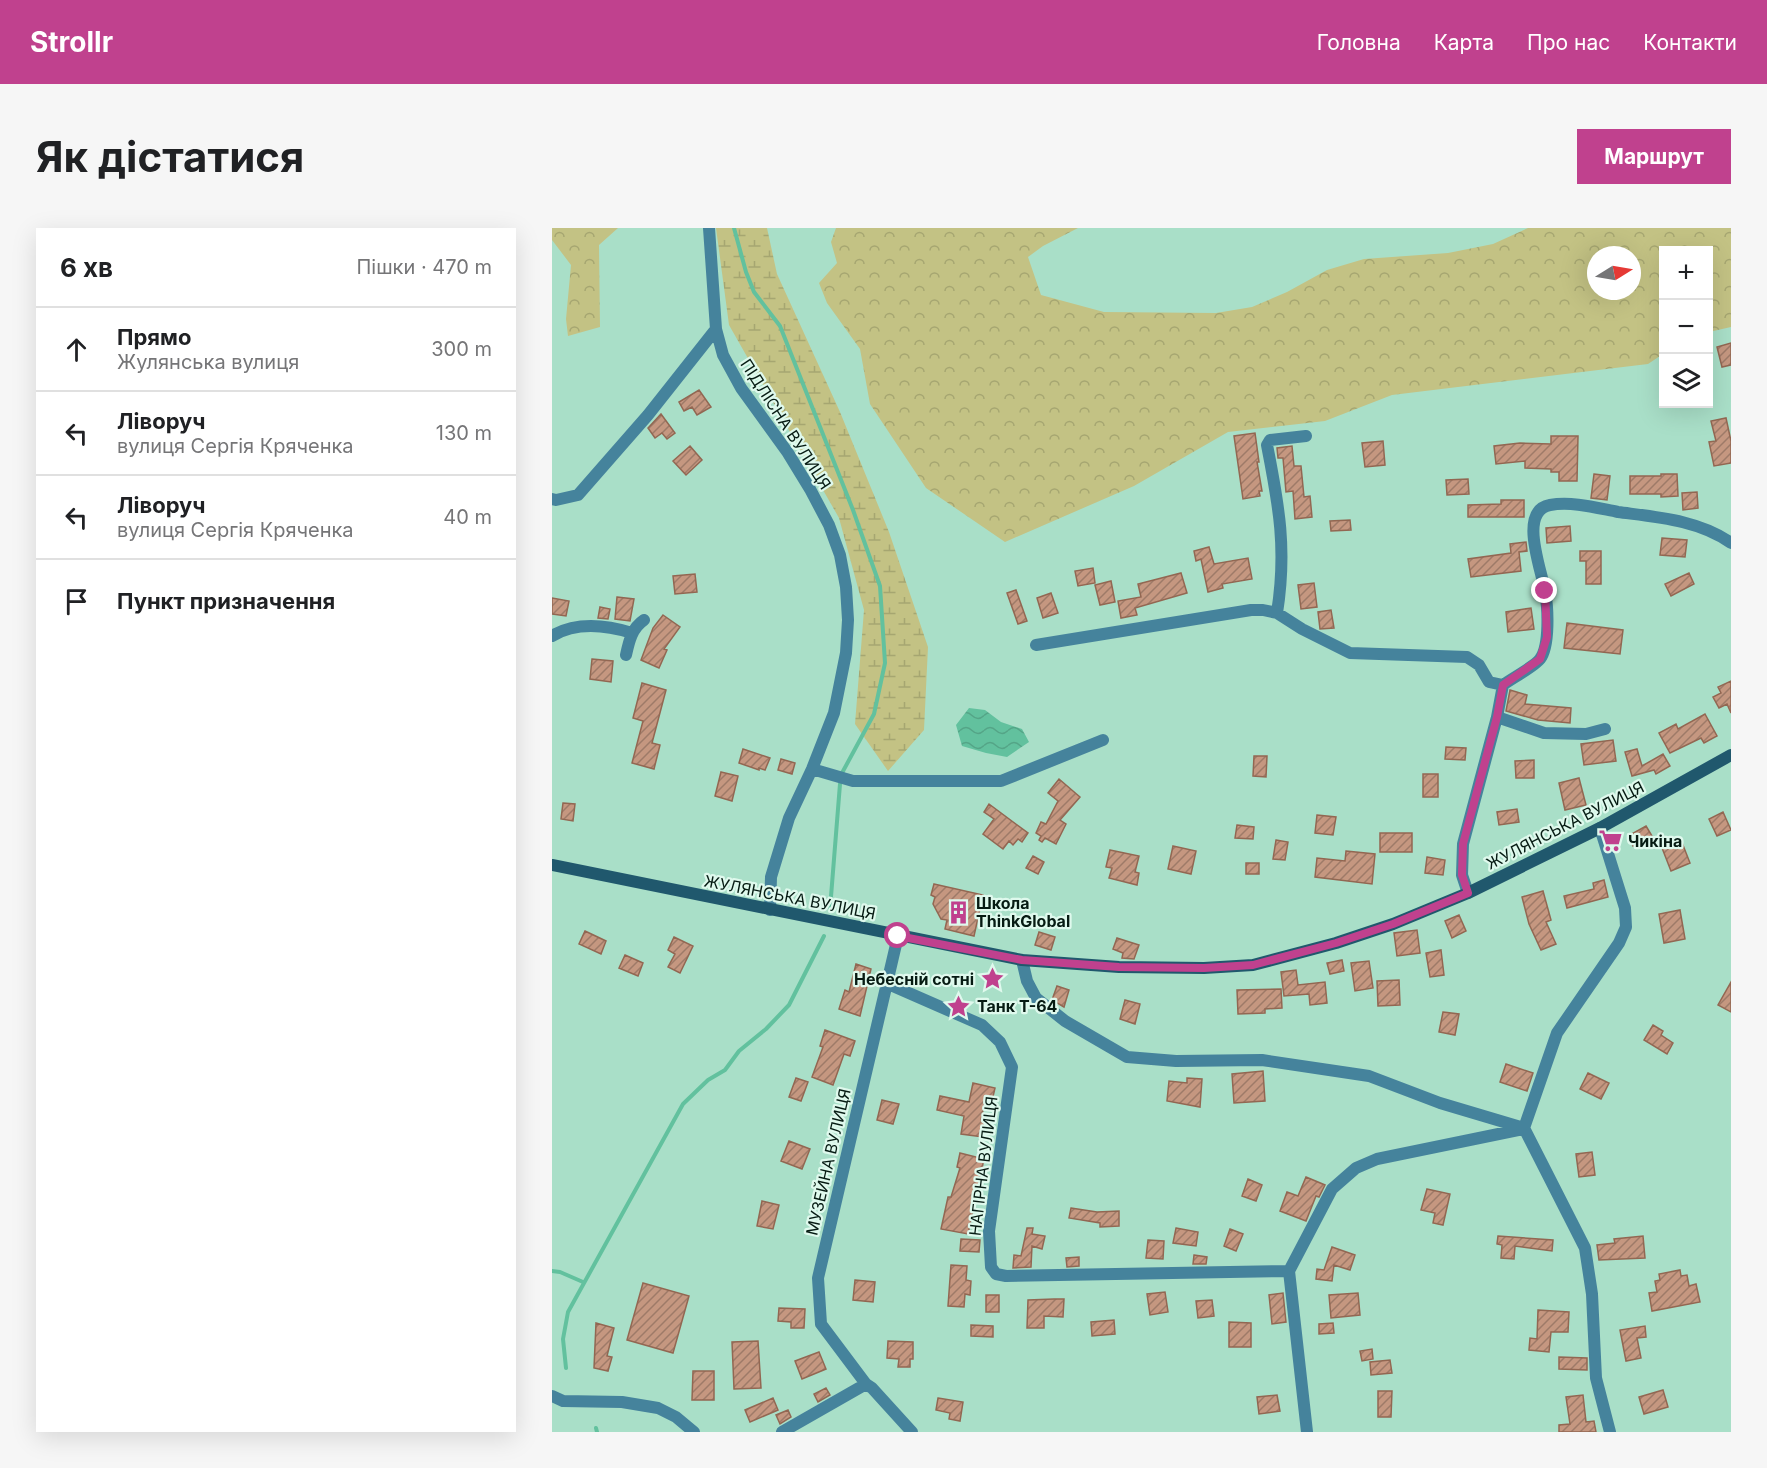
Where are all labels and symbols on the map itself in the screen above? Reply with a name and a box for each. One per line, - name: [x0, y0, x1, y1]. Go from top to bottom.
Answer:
- north arrow: [1587, 246, 1641, 300]
- street label: ПІДЛІСНА ВУЛИЦЯ: [736, 355, 836, 493]
- route end: [1531, 577, 1557, 603]
- street label: ЖУЛЯНСЬКА ВУЛИЦЯ: [1483, 777, 1647, 873]
- supermarket icon: Чикіна: [1597, 828, 1623, 854]
- place label: Чикіна: [1628, 831, 1682, 851]
- street label: ЖУЛЯНСЬКА ВУЛИЦЯ: [703, 871, 877, 923]
- place label: Школа ThinkGlobal: [976, 893, 1070, 931]
- building icon: Школа ThinkGlobal: [945, 899, 971, 925]
- route start: [884, 922, 910, 948]
- place icon: Небесній сотні: [979, 966, 1005, 992]
- place label: Небесній сотні: [854, 969, 974, 989]
- place icon: Танк Т-64: [946, 993, 972, 1019]
- place label: Танк Т-64: [977, 996, 1058, 1016]
- street label: МУЗЕЙНА ВУЛИЦЯ: [801, 1087, 855, 1237]
- street label: НАГІРНА ВУЛИЦЯ: [965, 1095, 1001, 1237]

